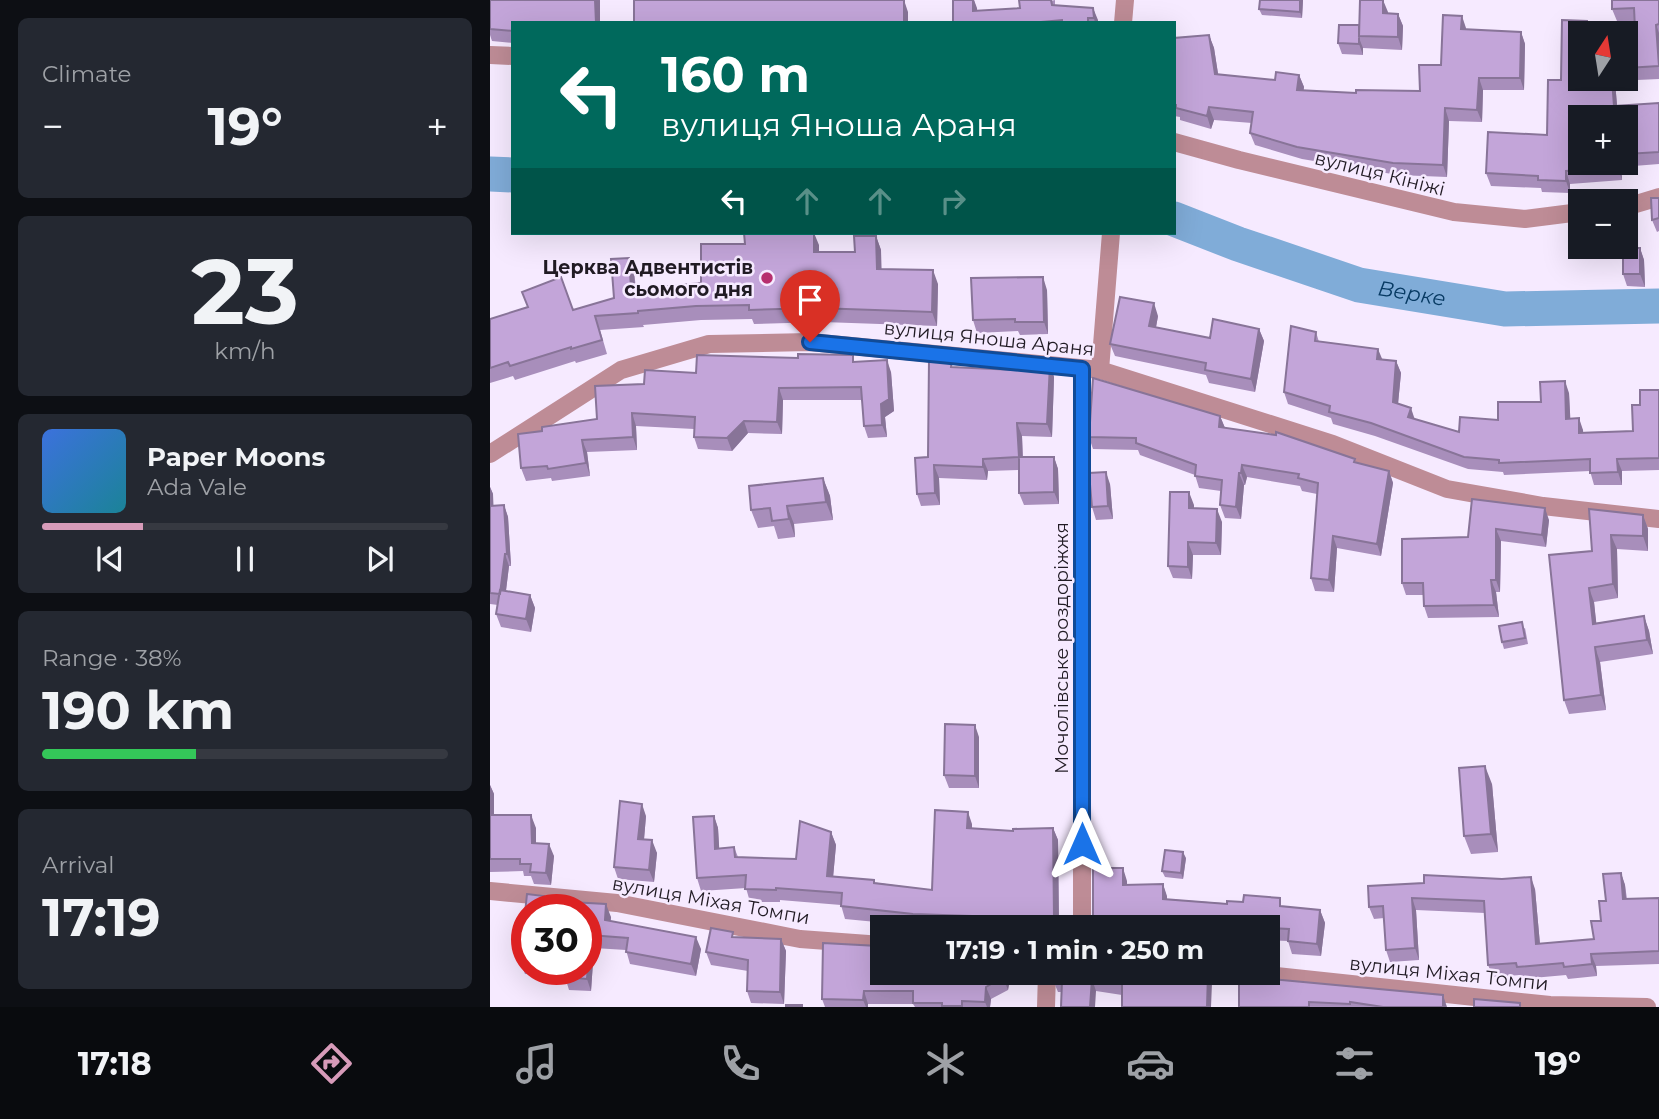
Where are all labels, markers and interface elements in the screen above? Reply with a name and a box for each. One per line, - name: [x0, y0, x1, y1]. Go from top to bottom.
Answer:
- north arrow: [1568, 21, 1638, 91]
- map controls: [1568, 21, 1638, 259]
- text: 160 m: [661, 45, 810, 104]
- icon: left: [546, 49, 637, 140]
- text: Climate: [42, 60, 131, 88]
- text: 19°: [207, 95, 283, 158]
- text: −: [42, 103, 64, 150]
- text: +: [426, 103, 448, 150]
- text: вулиця Яноша Араня: [661, 105, 1017, 144]
- button: +: [1568, 105, 1638, 175]
- street label: вулиця Кініжі: [1312, 146, 1447, 201]
- icon: left: [715, 182, 753, 220]
- icon: ahead: [788, 182, 826, 220]
- icon: ahead: [861, 182, 899, 220]
- icon: right: [934, 182, 972, 220]
- button: −: [1568, 189, 1638, 259]
- text: 23: [191, 236, 299, 347]
- place label: Церква Адвентистів сьомого дня: [542, 256, 753, 301]
- marker: Церква Адвентистів сьомого дня: [759, 270, 775, 286]
- pin: [780, 270, 840, 342]
- water label: Верке: [1376, 275, 1448, 311]
- icon: arrive: [791, 281, 829, 319]
- street label: вулиця Яноша Араня: [883, 316, 1095, 361]
- text: km/h: [214, 337, 276, 365]
- text: Paper Moons: [147, 441, 325, 473]
- text: Ada Vale: [147, 473, 247, 501]
- street label: Мочолівське роздоріжжя: [1050, 522, 1073, 774]
- icon: previous: [91, 540, 129, 578]
- icon: pause: [226, 540, 264, 578]
- icon: next: [361, 540, 399, 578]
- text: Range · 38%: [42, 644, 182, 672]
- text: 190 km: [42, 679, 234, 742]
- position arrow: [1045, 807, 1119, 881]
- text: Arrival: [42, 851, 115, 879]
- street label: вулиця Міхая Томпи: [610, 872, 812, 929]
- text: 17:19: [42, 886, 161, 949]
- speed limit sign: 30: [511, 894, 602, 985]
- text: 17:19 · 1 min · 250 m: [946, 934, 1204, 966]
- street label: вулиця Міхая Томпи: [1348, 952, 1550, 995]
- icon: directions: [307, 1039, 356, 1088]
- icon: music: [512, 1039, 561, 1088]
- icon: phone: [716, 1039, 765, 1088]
- icon: climate: [921, 1039, 970, 1088]
- icon: car: [1126, 1039, 1175, 1088]
- icon: filters: [1330, 1039, 1379, 1088]
- text: 17:18: [78, 1044, 152, 1083]
- text: 19°: [1535, 1044, 1581, 1083]

